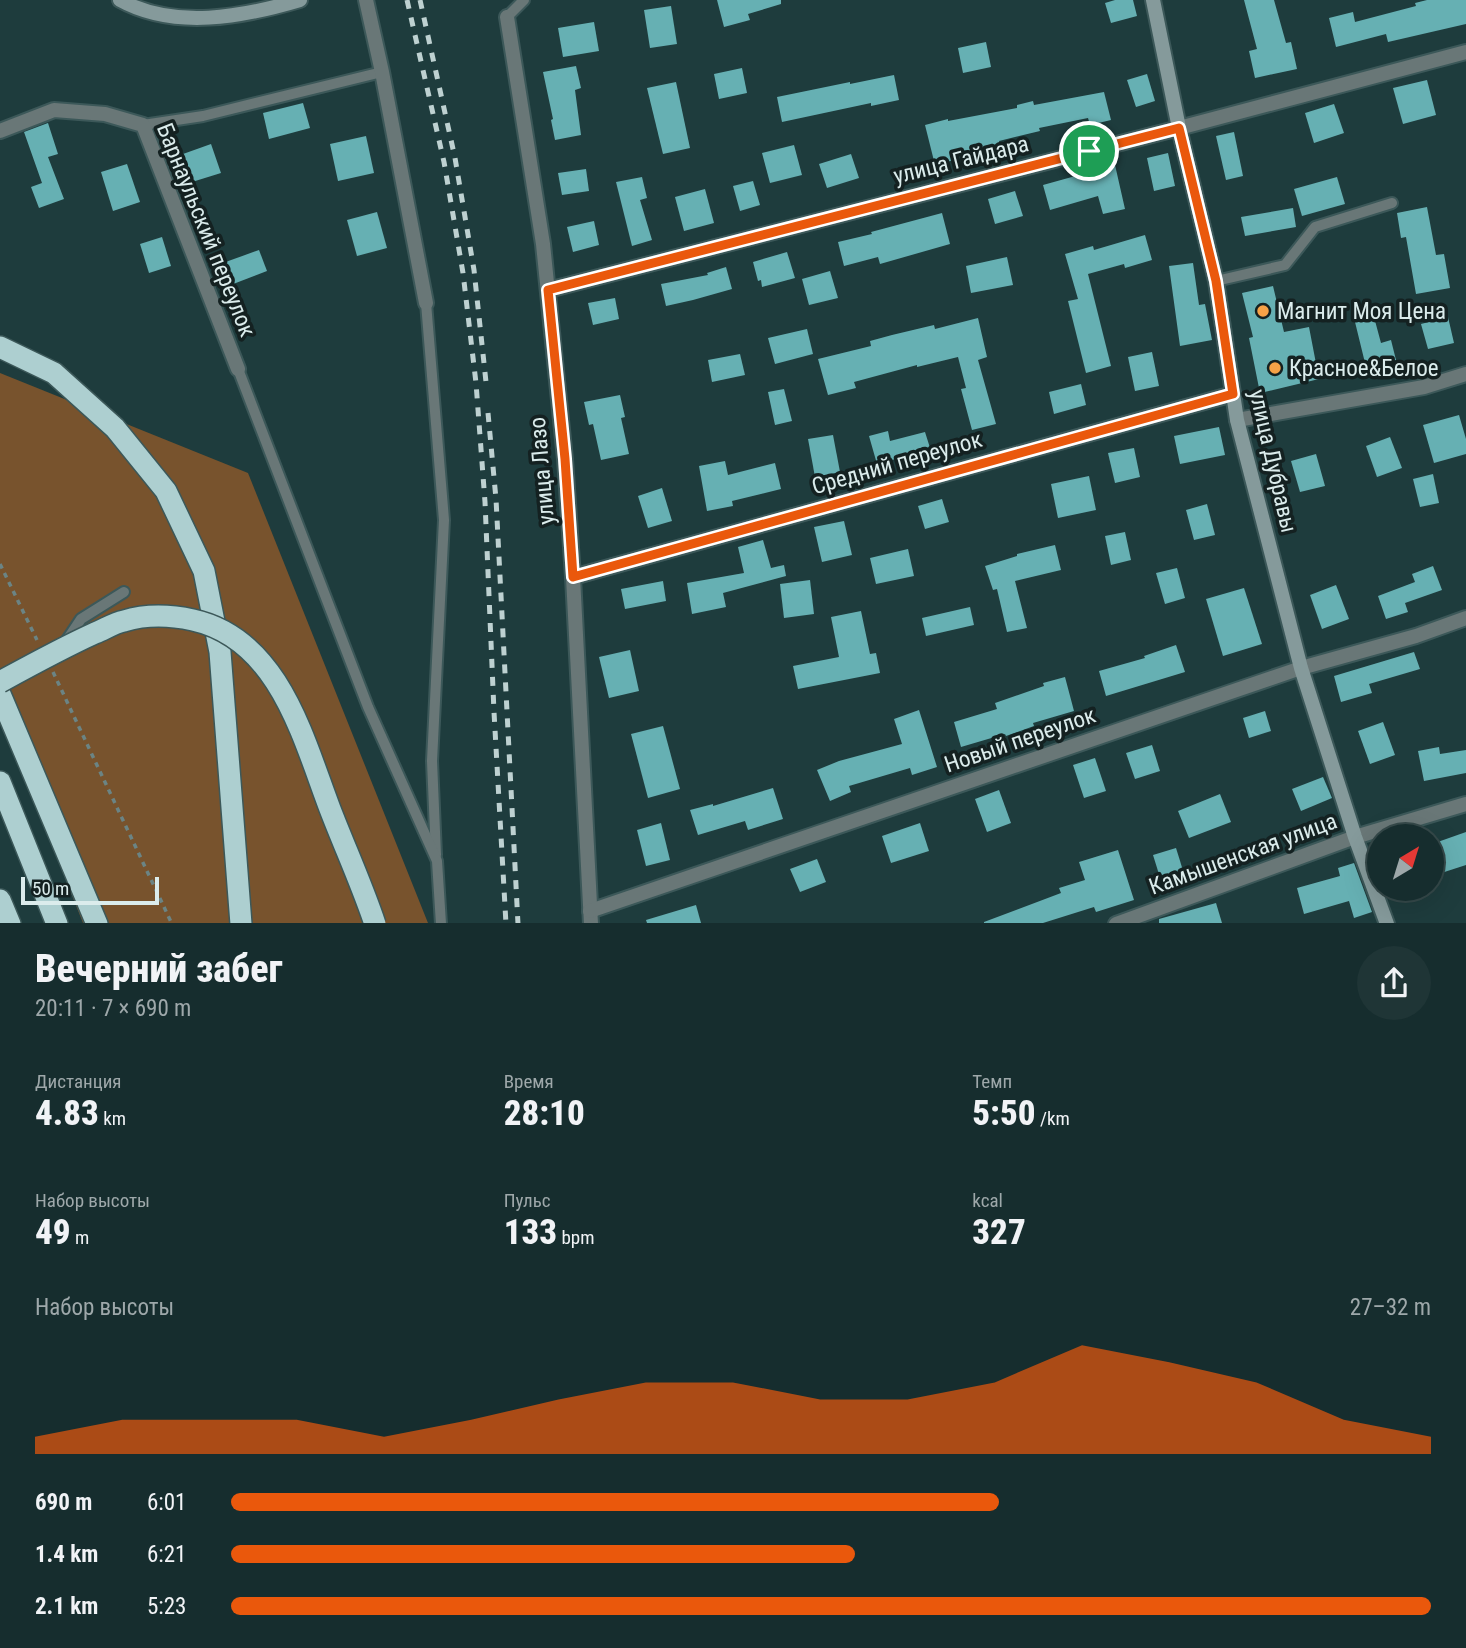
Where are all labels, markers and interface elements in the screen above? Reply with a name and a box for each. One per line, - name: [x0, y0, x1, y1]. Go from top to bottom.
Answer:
- street label: Барнаульский переулок: [151, 119, 261, 341]
- pin: [1059, 121, 1119, 181]
- street label: улица Гайдара: [891, 130, 1031, 190]
- icon: arrive: [1070, 132, 1108, 170]
- place label: Магнит Моя Цена: [1277, 298, 1446, 325]
- marker: Магнит Моя Цена: [1255, 303, 1271, 319]
- place label: Красное&Белое: [1289, 355, 1439, 382]
- marker: Красное&Белое: [1267, 360, 1283, 376]
- street label: улица Дубравы: [1243, 387, 1303, 535]
- street label: улица Лазо: [524, 416, 560, 526]
- street label: Средний переулок: [809, 426, 985, 500]
- street label: Новый переулок: [941, 702, 1099, 778]
- street label: Камышенская улица: [1145, 807, 1341, 901]
- north arrow: [1367, 824, 1444, 901]
- map controls: [1367, 824, 1444, 901]
- scale bar: [21, 874, 159, 906]
- text: 50 m: [32, 877, 69, 900]
- button: share: [1357, 946, 1431, 1020]
- text: Вечерний забег: [35, 947, 283, 991]
- text: 20:11 · 7 × 690 m: [35, 995, 191, 1022]
- text: Дистанция: [35, 1070, 122, 1093]
- text: Время: [504, 1070, 554, 1093]
- text: Темп: [972, 1070, 1012, 1093]
- text: 4.83: [35, 1093, 99, 1134]
- text: 28:10: [504, 1093, 585, 1134]
- text: 5:50: [972, 1093, 1036, 1134]
- text: km: [99, 1107, 126, 1130]
- text: /km: [1036, 1107, 1070, 1130]
- text: Набор высоты: [35, 1189, 150, 1212]
- text: Пульс: [504, 1189, 551, 1212]
- text: kcal: [972, 1189, 1003, 1212]
- text: 49: [35, 1212, 71, 1253]
- text: 133: [504, 1212, 557, 1253]
- text: 327: [972, 1212, 1026, 1253]
- text: m: [71, 1226, 89, 1249]
- text: bpm: [557, 1226, 594, 1249]
- text: Набор высоты: [35, 1294, 174, 1321]
- text: 27–32 m: [1350, 1294, 1431, 1321]
- text: 690 m: [35, 1489, 92, 1516]
- text: 6:01: [147, 1489, 186, 1516]
- text: 1.4 km: [35, 1541, 98, 1568]
- text: 6:21: [147, 1541, 186, 1568]
- text: 2.1 km: [35, 1593, 98, 1620]
- text: 5:23: [147, 1593, 186, 1620]

